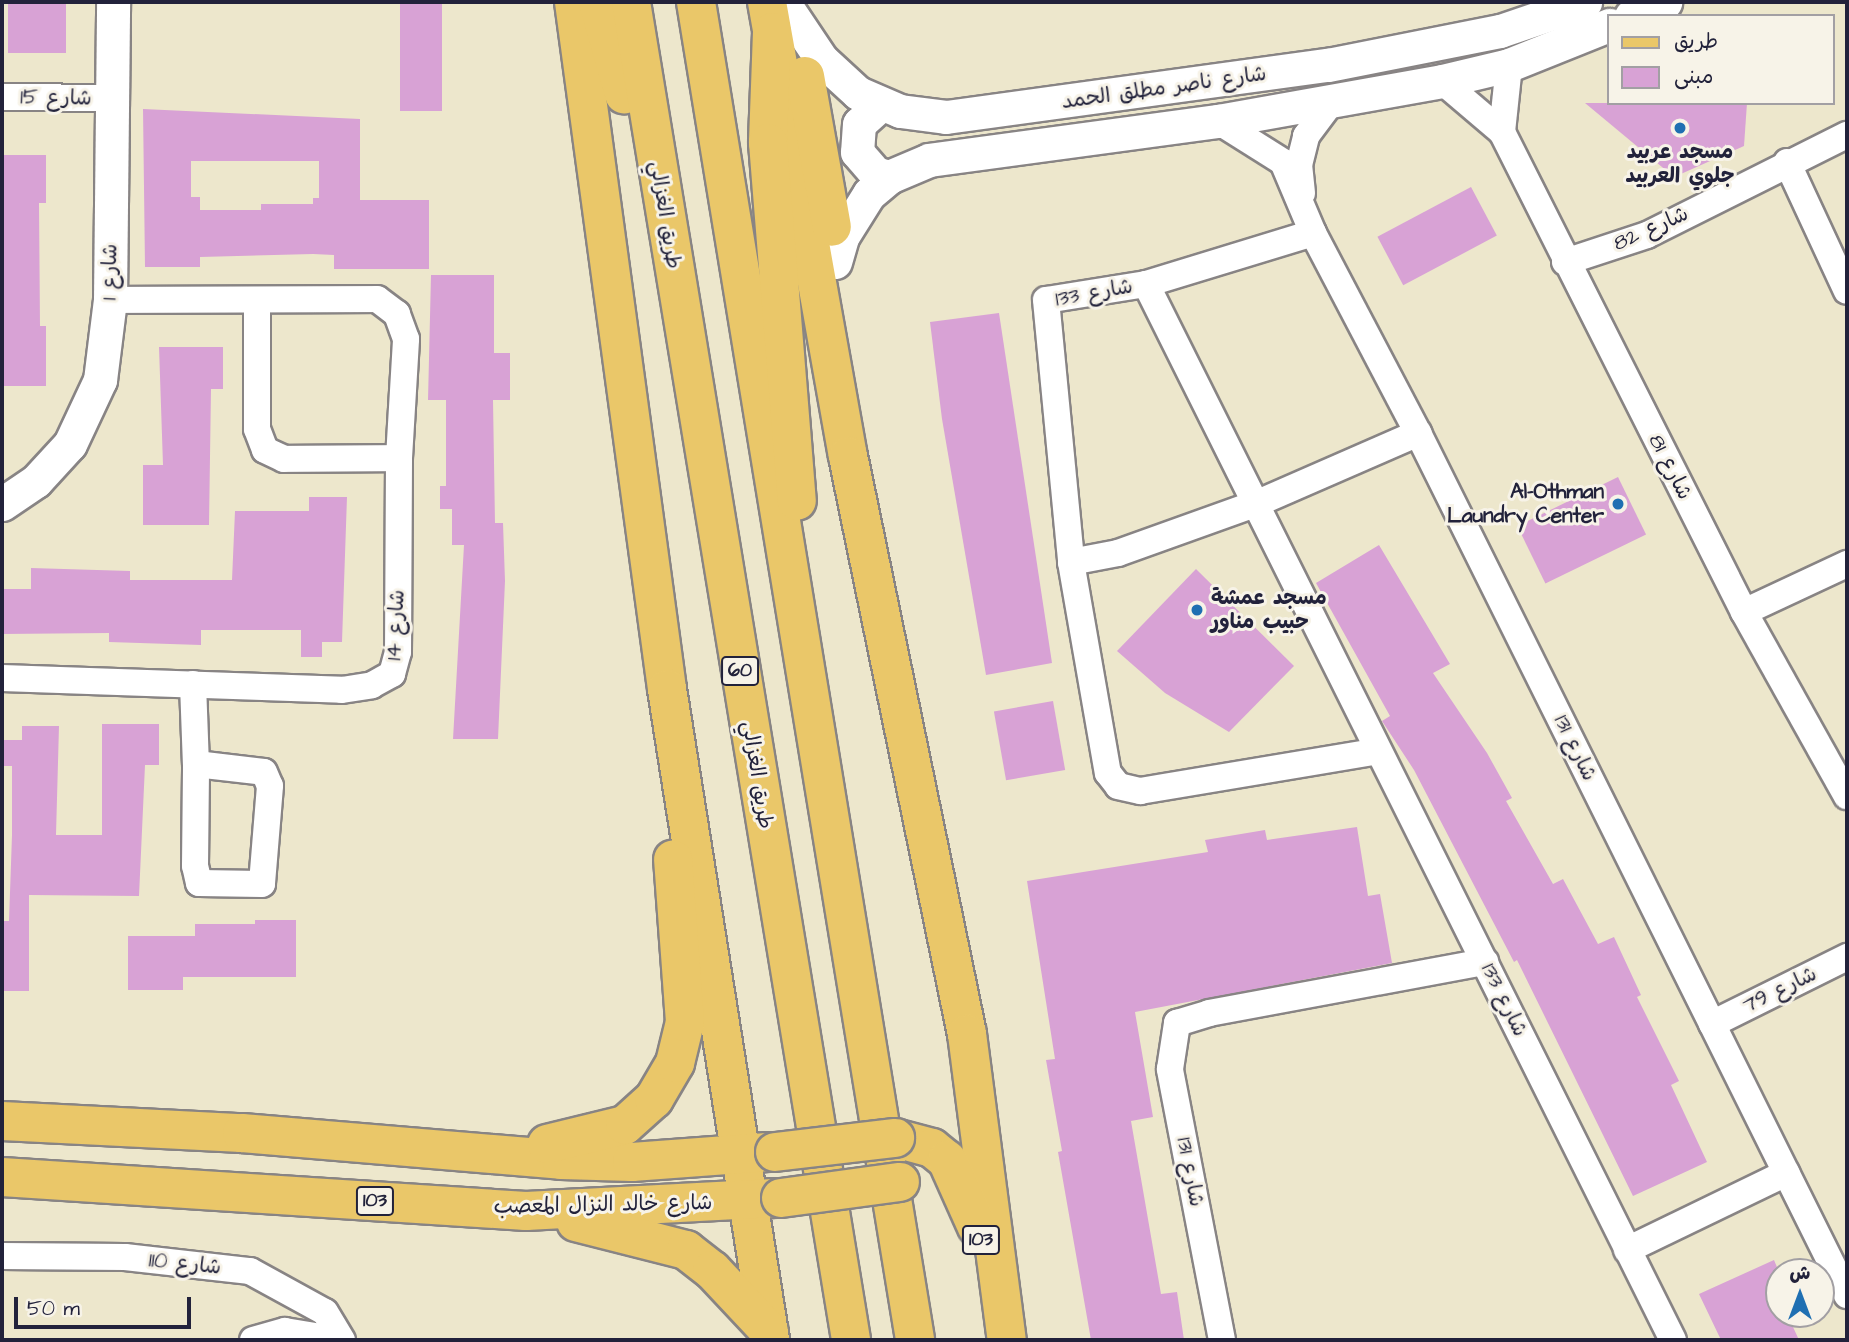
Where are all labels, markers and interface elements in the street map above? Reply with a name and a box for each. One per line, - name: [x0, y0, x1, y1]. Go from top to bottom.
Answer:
- legend: [1608, 14, 1835, 105]
- text: طريق: [1674, 27, 1718, 56]
- street label: شارع ناصر مطلق الحمد: [1060, 61, 1268, 115]
- text: مبنى: [1674, 62, 1713, 91]
- street label: شارع 15: [20, 85, 92, 111]
- marker: مسجد عربيد جلوي العربيد: [1672, 120, 1688, 136]
- place label: مسجد عربيد جلوي العربيد: [1625, 139, 1735, 189]
- street label: طريق الغزالي: [644, 159, 686, 271]
- street label: شارع 82: [1610, 201, 1692, 257]
- street label: شارع 1: [97, 244, 123, 300]
- street label: شارع 133: [1053, 274, 1135, 312]
- street label: شارع 81: [1643, 430, 1697, 504]
- place label: Al-Othman Laundry Center: [1447, 479, 1604, 529]
- marker: Al-Othman Laundry Center: [1610, 496, 1626, 512]
- place label: مسجد عمشة حبيب مناور: [1211, 585, 1327, 635]
- street label: شارع 14: [382, 589, 410, 661]
- marker: مسجد عمشة حبيب مناور: [1189, 602, 1205, 618]
- road number: 60: [721, 656, 759, 686]
- street label: شارع 131: [1548, 711, 1602, 785]
- street label: طريق الغزالي: [736, 719, 778, 831]
- street label: شارع 133: [1476, 959, 1532, 1041]
- street label: شارع 79: [1739, 961, 1821, 1019]
- street label: شارع 131: [1171, 1135, 1209, 1209]
- road number: 103: [356, 1186, 394, 1217]
- street label: شارع خالد النزال المعصب: [493, 1190, 713, 1220]
- road number: 103: [962, 1224, 1000, 1256]
- street label: شارع 110: [148, 1248, 222, 1280]
- north arrow: [1765, 1258, 1835, 1328]
- text: ش: [1790, 1260, 1810, 1287]
- scale bar: [18, 1282, 194, 1326]
- text: 50 m: [27, 1294, 80, 1323]

